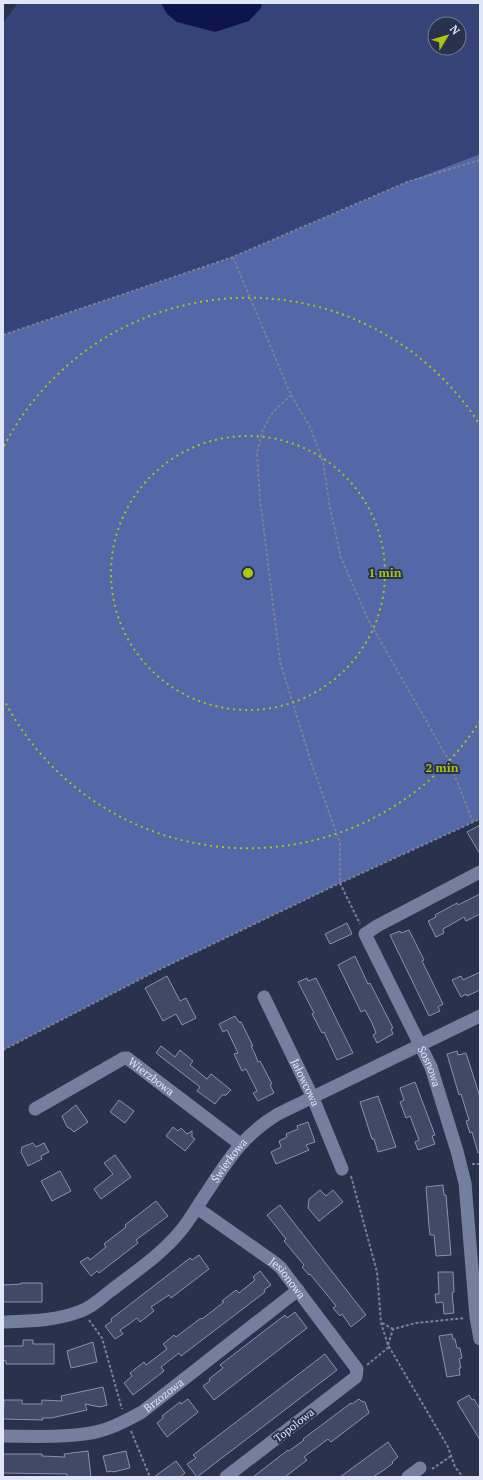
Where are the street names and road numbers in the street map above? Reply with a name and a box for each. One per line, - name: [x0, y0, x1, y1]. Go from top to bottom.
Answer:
- street label: Sosnowa: [415, 1044, 444, 1089]
- street label: Wierzbowa: [125, 1054, 177, 1099]
- street label: Jałowcowa: [288, 1056, 323, 1109]
- street label: Świerkowa: [208, 1135, 250, 1185]
- street label: Jesionowa: [267, 1254, 309, 1302]
- street label: Brzozowa: [141, 1375, 187, 1415]
- street label: Topolowa: [271, 1405, 317, 1445]

